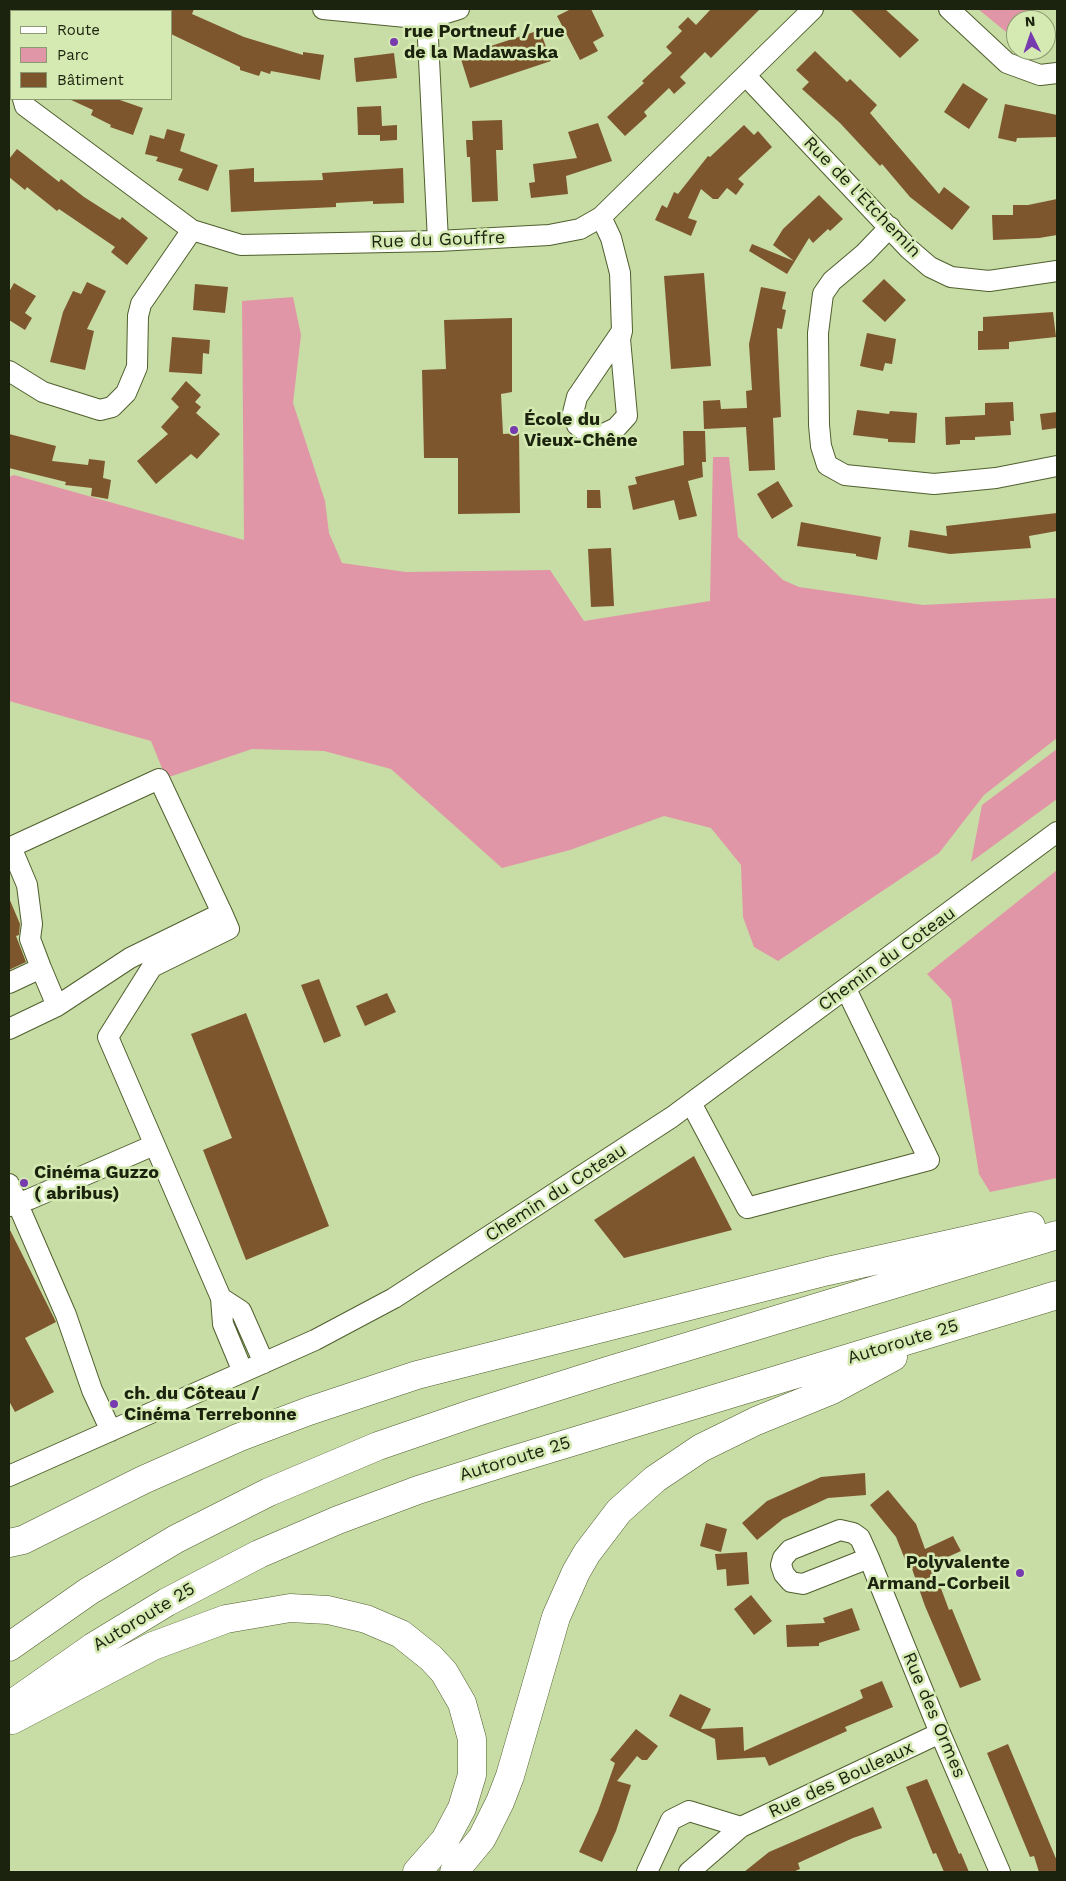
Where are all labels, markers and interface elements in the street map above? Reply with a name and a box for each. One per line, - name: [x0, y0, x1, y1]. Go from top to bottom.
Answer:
- legend: [10, 10, 172, 100]
- north arrow: [1006, 10, 1056, 60]
- text: N: [1024, 13, 1036, 29]
- text: Route: [57, 21, 100, 39]
- place label: rue Portneuf / rue de la Madawaska: [404, 21, 565, 64]
- marker: rue Portneuf / rue de la Madawaska: [388, 36, 400, 48]
- text: Parc: [57, 46, 89, 64]
- text: Bâtiment: [57, 71, 124, 89]
- street label: Rue de l'Etchemin: [799, 132, 925, 262]
- street label: Rue du Gouffre: [370, 227, 506, 253]
- place label: École du Vieux-Chêne: [524, 409, 638, 452]
- marker: École du Vieux-Chêne: [508, 424, 520, 436]
- street label: Chemin du Coteau: [814, 902, 960, 1016]
- street label: Chemin du Coteau: [481, 1139, 631, 1247]
- place label: Cinéma Guzzo ( abribus): [34, 1162, 159, 1204]
- marker: Cinéma Guzzo ( abribus): [18, 1177, 30, 1189]
- street label: Autoroute 25: [845, 1315, 961, 1369]
- place label: ch. du Côteau / Cinéma Terrebonne: [124, 1383, 297, 1426]
- marker: ch. du Côteau / Cinéma Terrebonne: [108, 1398, 120, 1410]
- street label: Autoroute 25: [457, 1432, 573, 1486]
- place label: Polyvalente Armand-Corbeil: [867, 1552, 1010, 1595]
- marker: Polyvalente Armand-Corbeil: [1014, 1567, 1026, 1579]
- street label: Autoroute 25: [89, 1578, 199, 1656]
- street label: Rue des Ormes: [898, 1649, 970, 1781]
- street label: Rue des Bouleaux: [765, 1737, 917, 1823]

